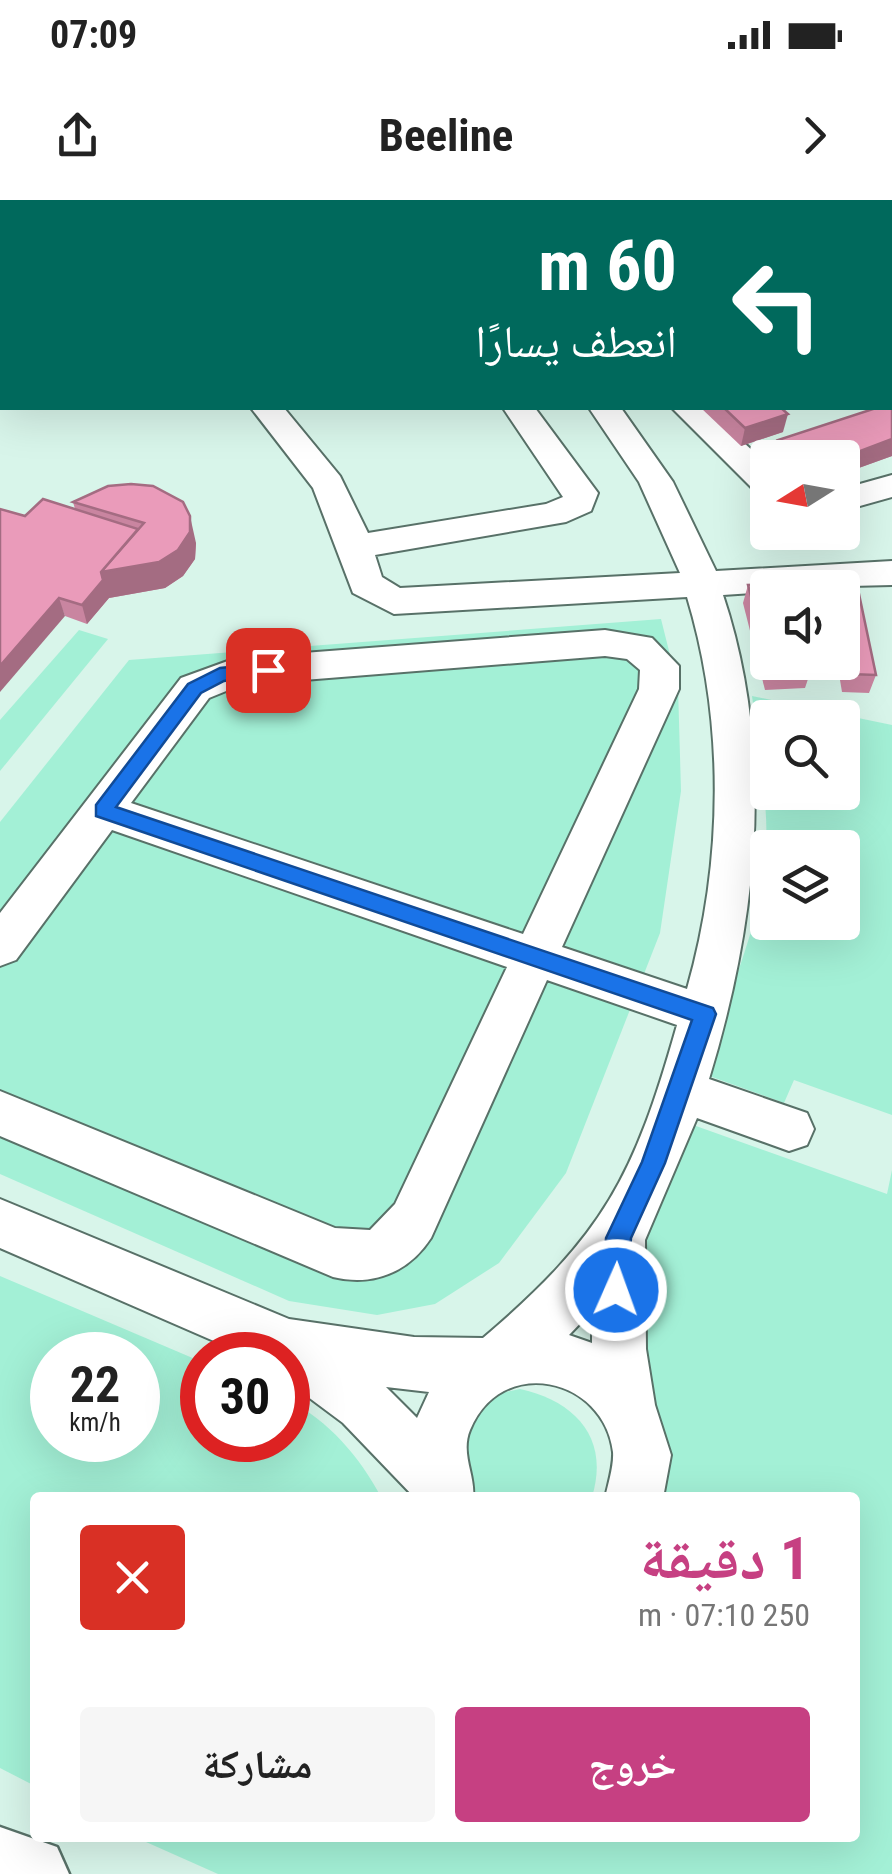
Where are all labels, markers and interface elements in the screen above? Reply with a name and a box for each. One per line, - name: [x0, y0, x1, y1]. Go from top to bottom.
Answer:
- text: 07:09: [50, 13, 137, 57]
- icon: share: [50, 108, 105, 163]
- icon: forward: [787, 108, 842, 163]
- text: Beeline: [379, 109, 513, 162]
- text: 60 m: [538, 225, 677, 307]
- icon: left: [712, 240, 842, 370]
- text: انعطف يسارًا: [475, 315, 677, 368]
- north arrow: [750, 440, 860, 550]
- map controls: [750, 440, 860, 940]
- button: sound: [750, 570, 860, 680]
- pin: [226, 628, 311, 713]
- icon: arrive: [241, 643, 296, 698]
- button: search: [750, 700, 860, 810]
- button: layers: [750, 830, 860, 940]
- position arrow: [564, 1238, 668, 1342]
- speed limit sign: 30: [180, 1332, 310, 1462]
- text: 22: [70, 1356, 120, 1414]
- text: km/h: [69, 1408, 121, 1437]
- text: 1 دقيقة: [640, 1523, 810, 1594]
- button: close: [80, 1525, 185, 1630]
- text: 250 m · 07:10: [638, 1596, 810, 1634]
- button: مشاركة: [80, 1707, 435, 1822]
- button: خروج: [455, 1707, 810, 1822]

